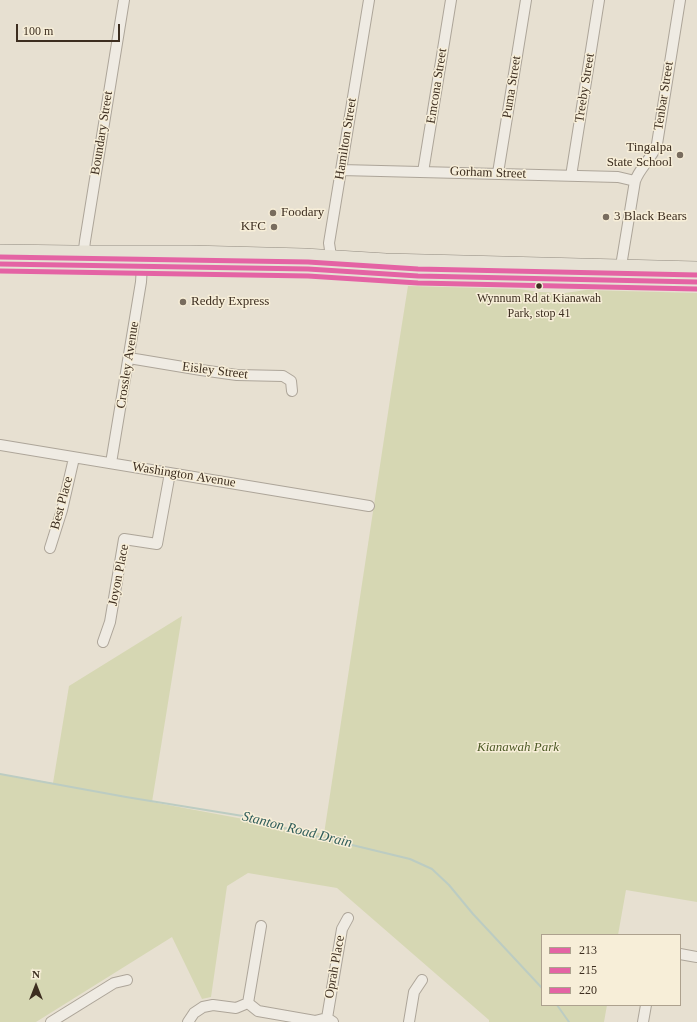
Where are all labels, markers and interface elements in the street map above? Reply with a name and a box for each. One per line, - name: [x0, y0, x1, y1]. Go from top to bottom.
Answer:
- scale bar: [18, 16, 122, 42]
- text: 100 m: [23, 24, 53, 38]
- street label: Emcona Street: [423, 47, 451, 125]
- street label: Treeby Street: [572, 52, 598, 124]
- street label: Puma Street: [499, 55, 525, 119]
- street label: Tenbar Street: [651, 60, 677, 132]
- street label: Boundary Street: [88, 90, 116, 176]
- street label: Hamilton Street: [332, 97, 360, 181]
- place label: Tingalpa State School: [607, 140, 672, 171]
- marker: Tingalpa State School: [675, 150, 685, 160]
- street label: Gorham Street: [450, 164, 526, 182]
- place label: Foodary: [281, 205, 324, 221]
- marker: Foodary: [268, 208, 278, 218]
- place label: 3 Black Bears: [614, 209, 687, 225]
- marker: 3 Black Bears: [601, 212, 611, 222]
- place label: KFC: [241, 219, 266, 235]
- marker: KFC: [269, 222, 279, 232]
- marker: Wynnum Rd at Kianawah Park, stop 41: [534, 281, 544, 291]
- place label: Wynnum Rd at Kianawah Park, stop 41: [477, 292, 601, 320]
- place label: Reddy Express: [191, 294, 269, 310]
- marker: Reddy Express: [178, 297, 188, 307]
- street label: Crossley Avenue: [113, 320, 143, 410]
- street label: Eisley Street: [181, 359, 249, 383]
- street label: Washington Avenue: [131, 459, 237, 491]
- street label: Best Place: [47, 475, 77, 531]
- street label: Joyon Place: [105, 543, 133, 607]
- park label: Kianawah Park: [477, 740, 559, 756]
- water label: Stanton Road Drain: [240, 808, 354, 852]
- street label: Oprah Place: [322, 934, 348, 1000]
- legend: [541, 934, 681, 1006]
- text: 213: [579, 943, 597, 957]
- text: 215: [579, 963, 597, 977]
- north arrow: [16, 966, 56, 1006]
- text: N: [32, 968, 40, 980]
- text: 220: [579, 983, 597, 997]

